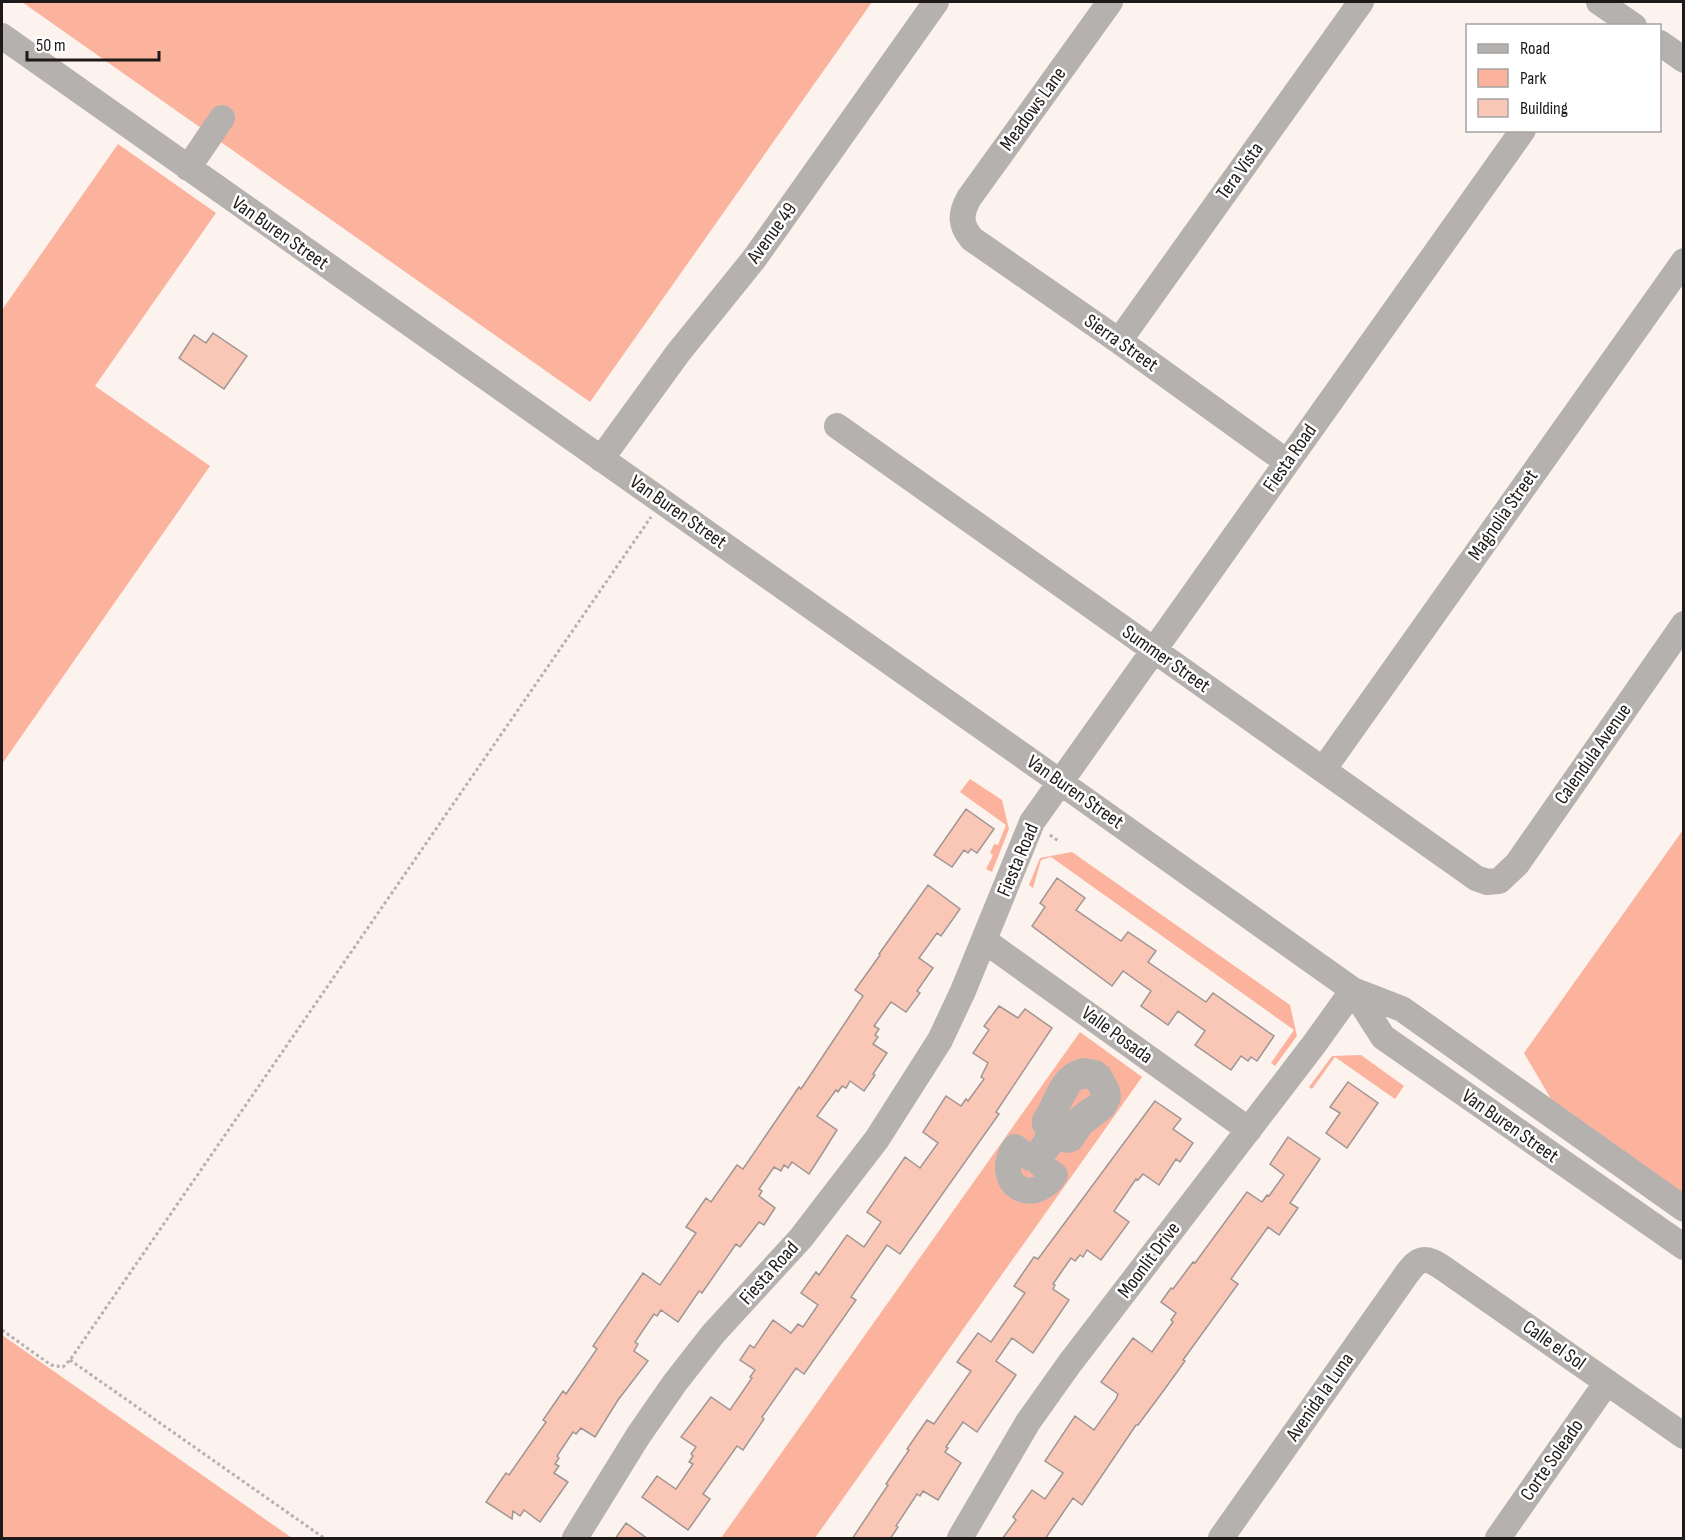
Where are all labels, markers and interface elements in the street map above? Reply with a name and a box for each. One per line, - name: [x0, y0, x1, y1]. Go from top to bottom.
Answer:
- scale bar: [27, 24, 159, 62]
- legend: [1466, 24, 1661, 132]
- text: 50 m: [36, 35, 66, 56]
- text: Road: [1520, 38, 1550, 59]
- street label: Meadows Lane: [995, 63, 1071, 155]
- text: Park: [1520, 68, 1546, 89]
- text: Building: [1520, 98, 1568, 119]
- street label: Tera Vista: [1211, 138, 1269, 204]
- street label: Van Buren Street: [227, 191, 333, 275]
- street label: Avenue 49: [741, 198, 802, 269]
- street label: Sierra Street: [1079, 309, 1163, 377]
- street label: Fiesta Road: [1258, 420, 1322, 496]
- street label: Magnolia Street: [1463, 465, 1543, 565]
- street label: Van Buren Street: [625, 470, 731, 554]
- street label: Summer Street: [1117, 620, 1215, 698]
- street label: Calendula Avenue: [1549, 699, 1637, 809]
- street label: Van Buren Street: [1022, 750, 1128, 834]
- street label: Fiesta Road: [992, 820, 1044, 900]
- street label: Valle Posada: [1077, 1001, 1157, 1069]
- street label: Van Buren Street: [1457, 1084, 1563, 1168]
- street label: Moonlit Drive: [1113, 1217, 1185, 1303]
- street label: Fiesta Road: [734, 1236, 804, 1310]
- street label: Calle el Sol: [1518, 1315, 1590, 1375]
- street label: Avenida la Luna: [1280, 1348, 1359, 1447]
- street label: Corte Soleado: [1515, 1415, 1589, 1505]

